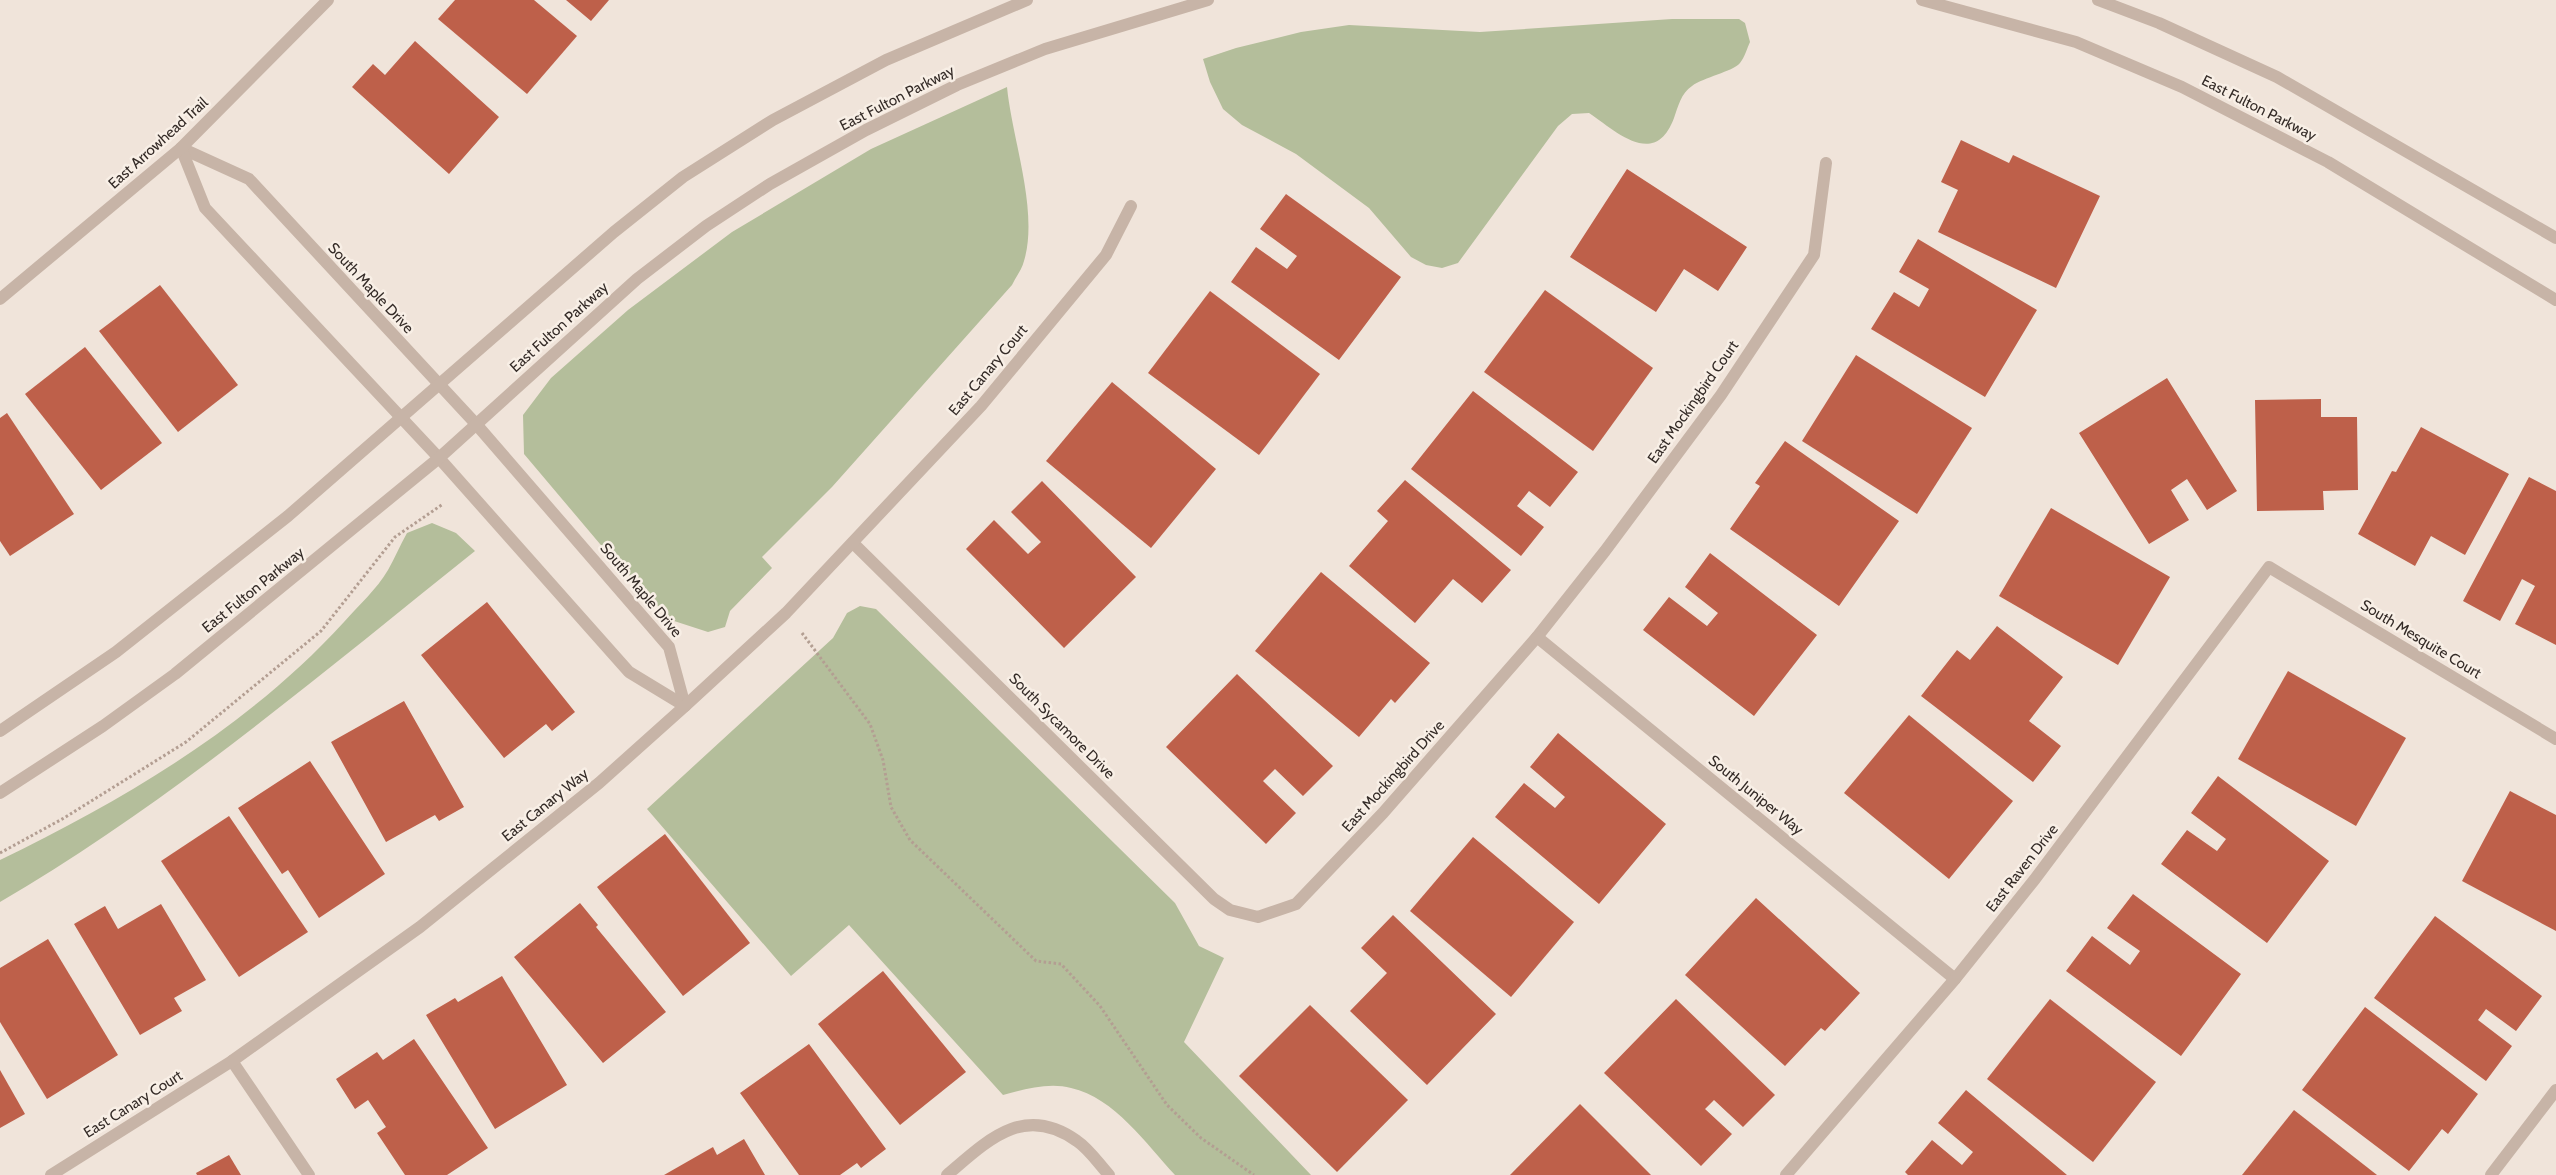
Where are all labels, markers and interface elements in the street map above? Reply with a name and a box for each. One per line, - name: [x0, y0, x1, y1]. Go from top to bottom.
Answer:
- street label: East Fulton Parkway: [837, 61, 958, 135]
- street label: East Fulton Parkway: [2199, 71, 2320, 145]
- street label: East Arrowhead Trail: [105, 93, 212, 192]
- street label: South Maple Drive: [324, 239, 418, 337]
- street label: East Fulton Parkway: [506, 278, 612, 376]
- street label: East Canary Court: [945, 321, 1031, 419]
- street label: East Mockingbird Court: [1644, 337, 1742, 467]
- street label: South Maple Drive: [596, 539, 686, 641]
- street label: East Fulton Parkway: [198, 543, 308, 637]
- street label: South Mesquite Court: [2357, 596, 2485, 682]
- street label: South Sycamore Drive: [1005, 669, 1119, 783]
- street label: East Mockingbird Drive: [1338, 716, 1448, 836]
- street label: South Juniper Way: [1705, 751, 1807, 839]
- street label: East Canary Way: [498, 764, 592, 845]
- street label: East Raven Drive: [1982, 820, 2062, 915]
- street label: East Canary Court: [80, 1066, 186, 1142]

